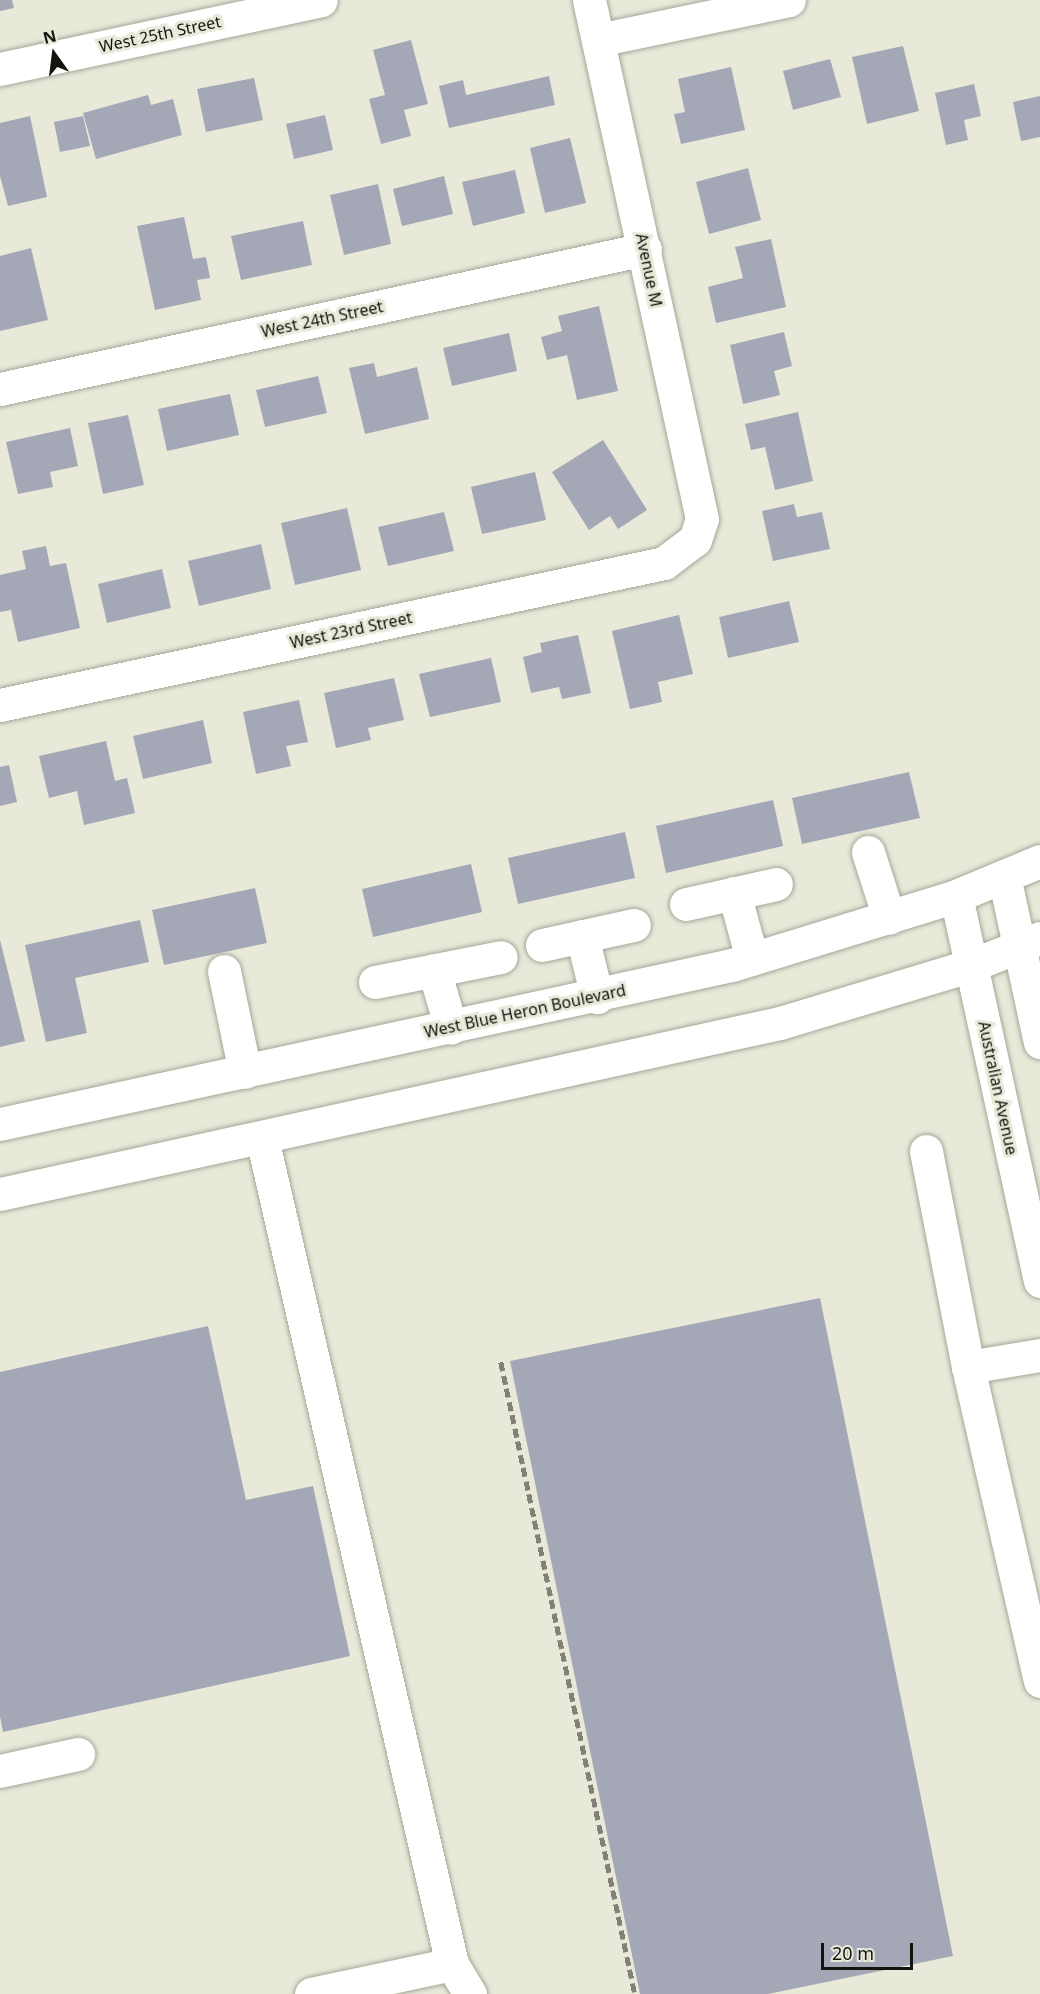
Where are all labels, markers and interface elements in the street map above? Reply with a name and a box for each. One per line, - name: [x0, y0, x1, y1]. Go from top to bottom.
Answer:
- street label: West 25th Street: [97, 12, 223, 56]
- north arrow: [24, 24, 84, 84]
- text: N: [41, 24, 59, 49]
- street label: Avenue M: [632, 231, 666, 309]
- street label: West 24th Street: [259, 297, 385, 341]
- street label: West 23rd Street: [288, 608, 414, 652]
- street label: West Blue Heron Boulevard: [422, 980, 628, 1042]
- street label: Australian Avenue: [974, 1019, 1022, 1157]
- scale bar: [824, 1931, 916, 1969]
- text: 20 m: [832, 1941, 874, 1965]

